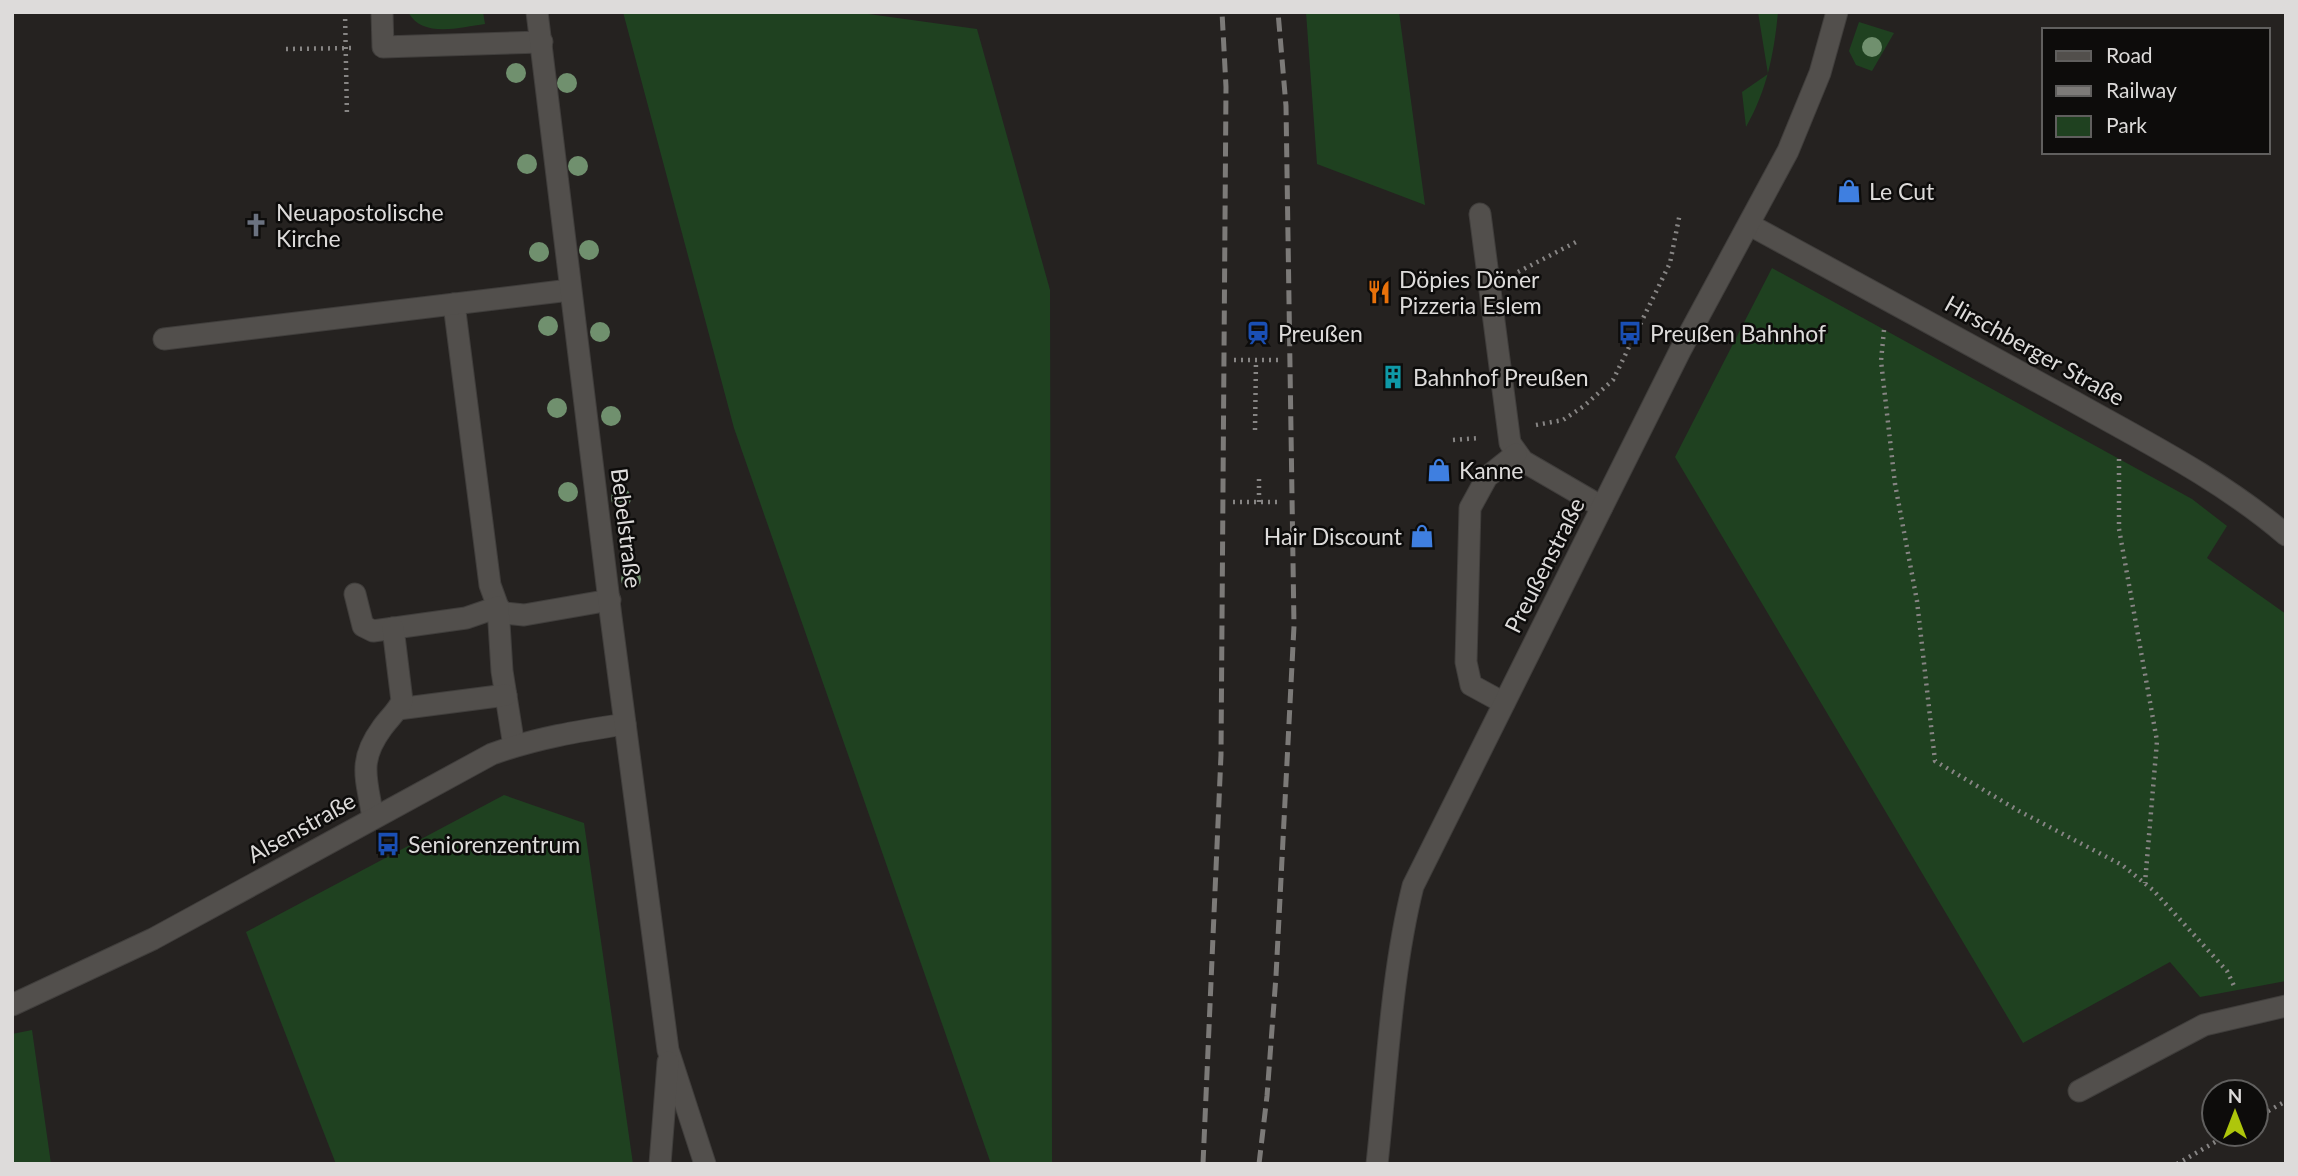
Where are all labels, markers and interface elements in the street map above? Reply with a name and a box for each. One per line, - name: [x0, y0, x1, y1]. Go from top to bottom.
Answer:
- legend: [2042, 28, 2270, 154]
- text: Road: [2106, 42, 2153, 67]
- text: Railway: [2106, 77, 2177, 102]
- text: Park: [2106, 112, 2147, 137]
- shop icon: Le Cut: [1835, 177, 1863, 205]
- place label: Le Cut: [1869, 177, 1935, 205]
- place label: Neuapostolische Kirche: [276, 198, 444, 252]
- church icon: Neuapostolische Kirche: [242, 211, 270, 239]
- place label: Döpies Döner Pizzeria Eslem: [1399, 265, 1542, 319]
- restaurant icon: Döpies Döner Pizzeria Eslem: [1365, 278, 1393, 306]
- street label: Hirschberger Straße: [1940, 289, 2130, 411]
- station icon: Preußen: [1244, 319, 1272, 347]
- place label: Preußen: [1278, 319, 1363, 347]
- bus stop icon: Preußen Bahnhof: [1616, 319, 1644, 347]
- place label: Preußen Bahnhof: [1650, 319, 1826, 347]
- building icon: Bahnhof Preußen: [1379, 363, 1407, 391]
- place label: Bahnhof Preußen: [1413, 363, 1589, 391]
- shop icon: Kanne: [1425, 456, 1453, 484]
- place label: Kanne: [1459, 456, 1523, 484]
- street label: Bebelstraße: [606, 466, 648, 590]
- street label: Preußenstraße: [1498, 493, 1590, 637]
- place label: Hair Discount: [1264, 522, 1403, 550]
- shop icon: Hair Discount: [1408, 522, 1436, 550]
- street label: Alsenstraße: [242, 786, 360, 868]
- bus stop icon: Seniorenzentrum: [374, 830, 402, 858]
- place label: Seniorenzentrum: [408, 830, 580, 858]
- north arrow: [2200, 1078, 2270, 1148]
- text: N: [2228, 1084, 2242, 1107]

